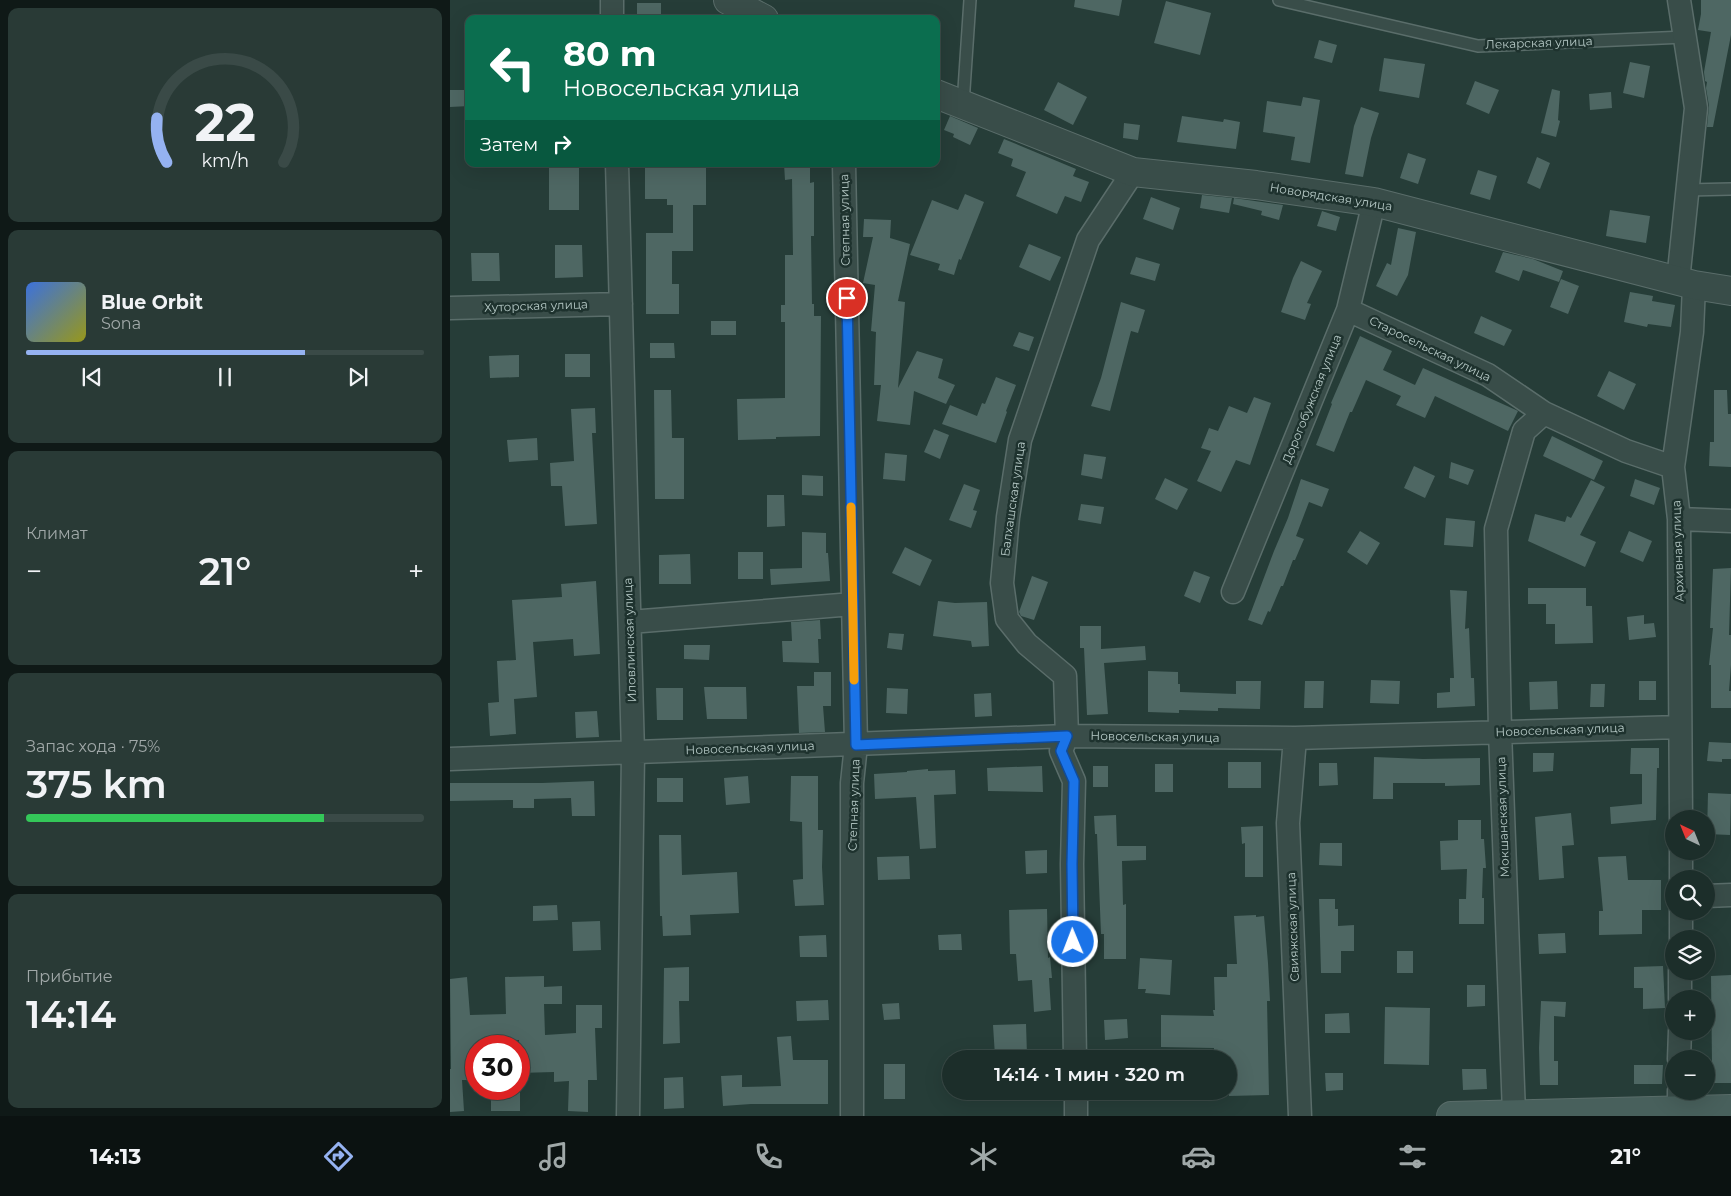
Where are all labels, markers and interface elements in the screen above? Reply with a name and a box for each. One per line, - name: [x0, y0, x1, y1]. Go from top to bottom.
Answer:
- text: 80 m: [563, 32, 657, 75]
- street label: Лекарская улица: [1485, 33, 1593, 52]
- icon: left: [480, 35, 545, 100]
- text: Новосельская улица: [563, 75, 800, 102]
- text: 22: [194, 91, 256, 154]
- icon: right: [548, 130, 576, 158]
- text: Затем: [480, 133, 538, 156]
- text: km/h: [201, 150, 249, 171]
- street label: Степная улица: [836, 174, 853, 266]
- street label: Новорядская улица: [1269, 179, 1393, 214]
- pin: [826, 277, 868, 319]
- icon: arrive: [833, 284, 861, 312]
- text: Blue Orbit: [101, 291, 203, 314]
- street label: Хуторская улица: [484, 296, 588, 315]
- street label: Старосельская улица: [1367, 313, 1494, 385]
- text: Sona: [101, 314, 141, 333]
- street label: Дорогобужская улица: [1279, 332, 1344, 466]
- icon: previous: [78, 363, 106, 391]
- icon: pause: [211, 363, 239, 391]
- icon: next: [344, 363, 372, 391]
- street label: Балхашская улица: [997, 440, 1028, 557]
- street label: Архивная улица: [1668, 500, 1687, 602]
- text: Климат: [26, 524, 88, 543]
- text: 21°: [199, 548, 251, 595]
- text: −: [26, 554, 42, 588]
- text: +: [408, 554, 424, 588]
- street label: Иловлинская улица: [620, 577, 639, 703]
- street label: Новосельская улица: [1495, 720, 1625, 739]
- street label: Новосельская улица: [1090, 728, 1220, 745]
- text: Запас хода · 75%: [26, 737, 160, 756]
- street label: Новосельская улица: [685, 738, 815, 757]
- street label: Мокшанская улица: [1493, 756, 1512, 878]
- street label: Степная улица: [844, 759, 863, 851]
- text: 375 km: [26, 761, 167, 808]
- north arrow: [1665, 810, 1715, 860]
- map controls: [1665, 810, 1715, 1100]
- button: search: [1665, 870, 1715, 920]
- street label: Свияжская улица: [1283, 872, 1302, 982]
- position arrow: [1046, 915, 1098, 967]
- button: layers: [1665, 930, 1715, 980]
- text: Прибытие: [26, 967, 113, 986]
- button: +: [1665, 990, 1715, 1040]
- text: 14:14: [26, 991, 116, 1038]
- speed limit sign: 30: [465, 1035, 530, 1100]
- button: −: [1665, 1050, 1715, 1100]
- text: 14:14 · 1 мин · 320 m: [994, 1063, 1185, 1086]
- icon: directions: [321, 1139, 356, 1174]
- icon: music: [536, 1139, 571, 1174]
- icon: phone: [751, 1139, 786, 1174]
- icon: climate: [966, 1139, 1001, 1174]
- icon: car: [1181, 1139, 1216, 1174]
- icon: filters: [1395, 1139, 1430, 1174]
- text: 14:13: [90, 1143, 141, 1170]
- text: 21°: [1610, 1143, 1641, 1170]

